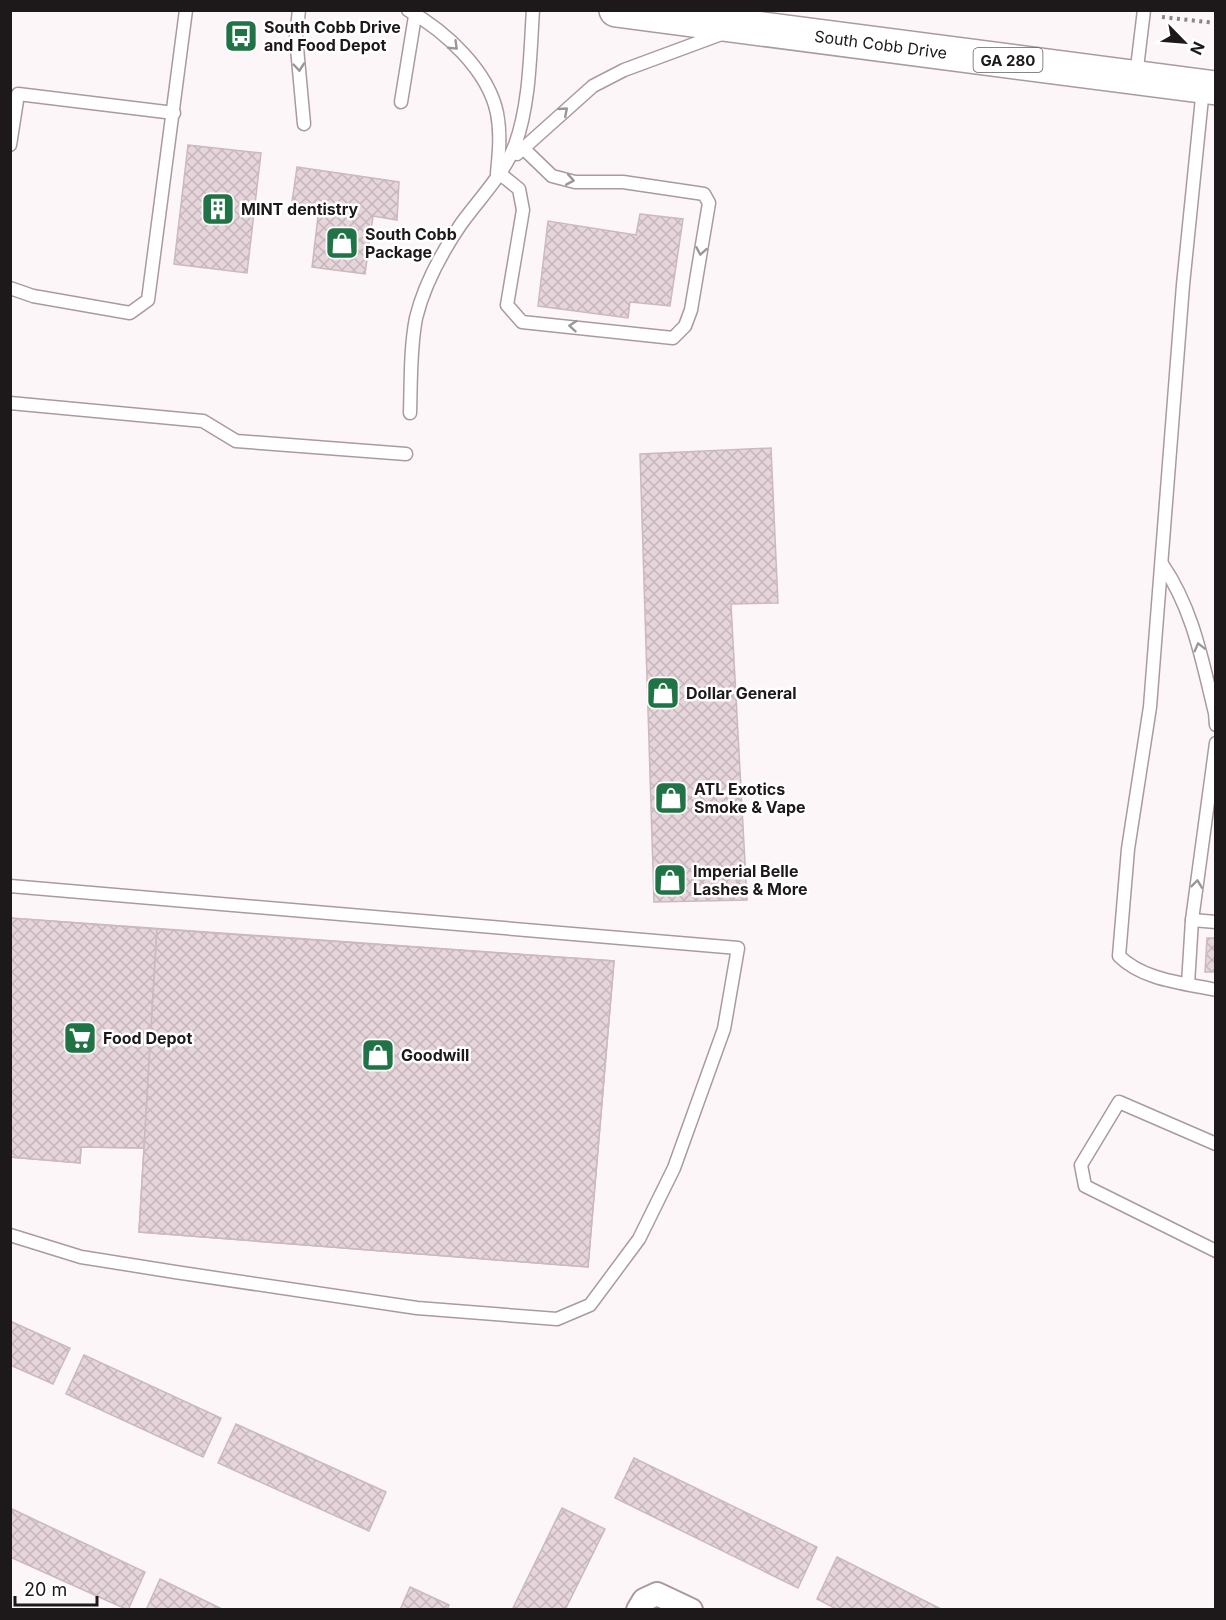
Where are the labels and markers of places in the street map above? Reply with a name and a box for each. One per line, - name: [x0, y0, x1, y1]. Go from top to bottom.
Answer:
- place label: South Cobb Drive and Food Depot: [264, 17, 401, 55]
- bus stop icon: South Cobb Drive and Food Depot: [223, 18, 259, 54]
- building icon: MINT dentistry: [200, 191, 236, 227]
- place label: MINT dentistry: [241, 199, 358, 219]
- place label: South Cobb Package: [365, 224, 457, 262]
- shop icon: South Cobb Package: [324, 225, 360, 261]
- shop icon: Dollar General: [645, 675, 681, 711]
- place label: Dollar General: [686, 683, 797, 703]
- place label: ATL Exotics Smoke & Vape: [694, 779, 806, 817]
- shop icon: ATL Exotics Smoke & Vape: [653, 780, 689, 816]
- place label: Imperial Belle Lashes & More: [693, 861, 807, 899]
- shop icon: Imperial Belle Lashes & More: [652, 862, 688, 898]
- supermarket icon: Food Depot: [62, 1020, 98, 1056]
- place label: Food Depot: [103, 1028, 192, 1048]
- shop icon: Goodwill: [360, 1037, 396, 1073]
- place label: Goodwill: [401, 1045, 469, 1065]

